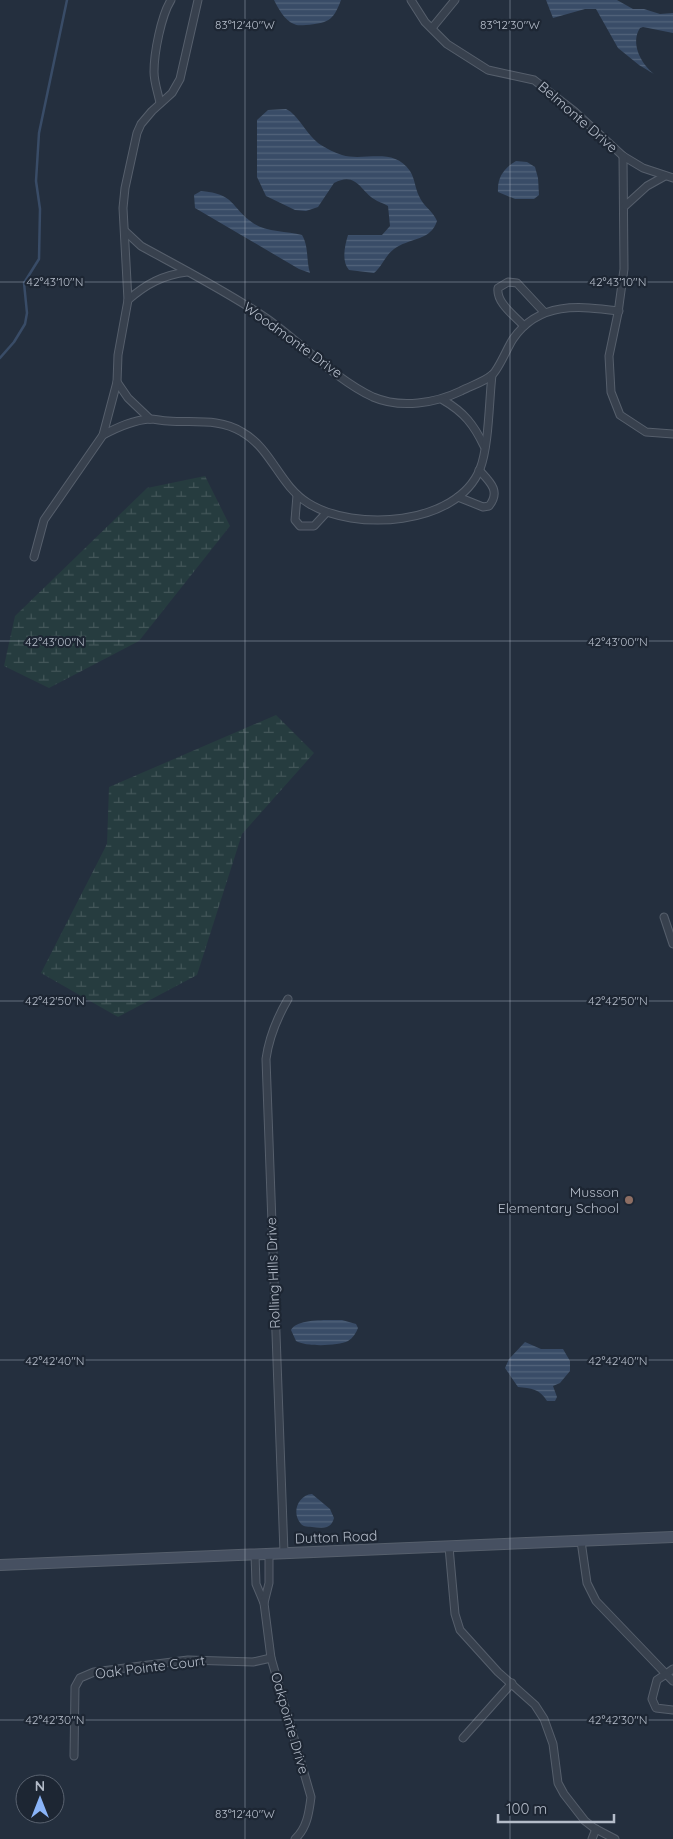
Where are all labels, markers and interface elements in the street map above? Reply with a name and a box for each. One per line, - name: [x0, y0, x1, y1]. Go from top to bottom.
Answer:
- text: 83°12'40"W: [215, 17, 275, 32]
- text: 83°12'30"W: [480, 17, 540, 32]
- street label: Belmonte Drive: [534, 78, 622, 157]
- text: 42°43'10"N: [27, 274, 83, 289]
- text: 42°43'10"N: [590, 274, 646, 289]
- street label: Woodmonte Drive: [240, 298, 346, 382]
- text: 42°43'00"N: [25, 634, 85, 649]
- text: 42°43'00"N: [588, 634, 648, 649]
- text: 42°42'50"N: [25, 993, 85, 1008]
- text: 42°42'50"N: [588, 993, 648, 1008]
- place label: Musson Elementary School: [498, 1183, 619, 1217]
- marker: Musson Elementary School: [623, 1194, 635, 1206]
- street label: Rolling Hills Drive: [262, 1217, 284, 1329]
- text: 42°42'40"N: [25, 1353, 85, 1368]
- text: 42°42'40"N: [588, 1353, 648, 1368]
- street label: Dutton Road: [294, 1527, 378, 1547]
- street label: Oak Pointe Court: [94, 1651, 206, 1683]
- street label: Oakpointe Drive: [267, 1670, 313, 1776]
- text: 42°42'30"N: [25, 1712, 85, 1727]
- text: 42°42'30"N: [588, 1712, 648, 1727]
- north arrow: [15, 1774, 65, 1824]
- text: N: [35, 1777, 45, 1795]
- scale bar: [498, 1792, 614, 1824]
- text: 100 m: [506, 1799, 547, 1818]
- text: 83°12'40"W: [215, 1806, 275, 1821]

